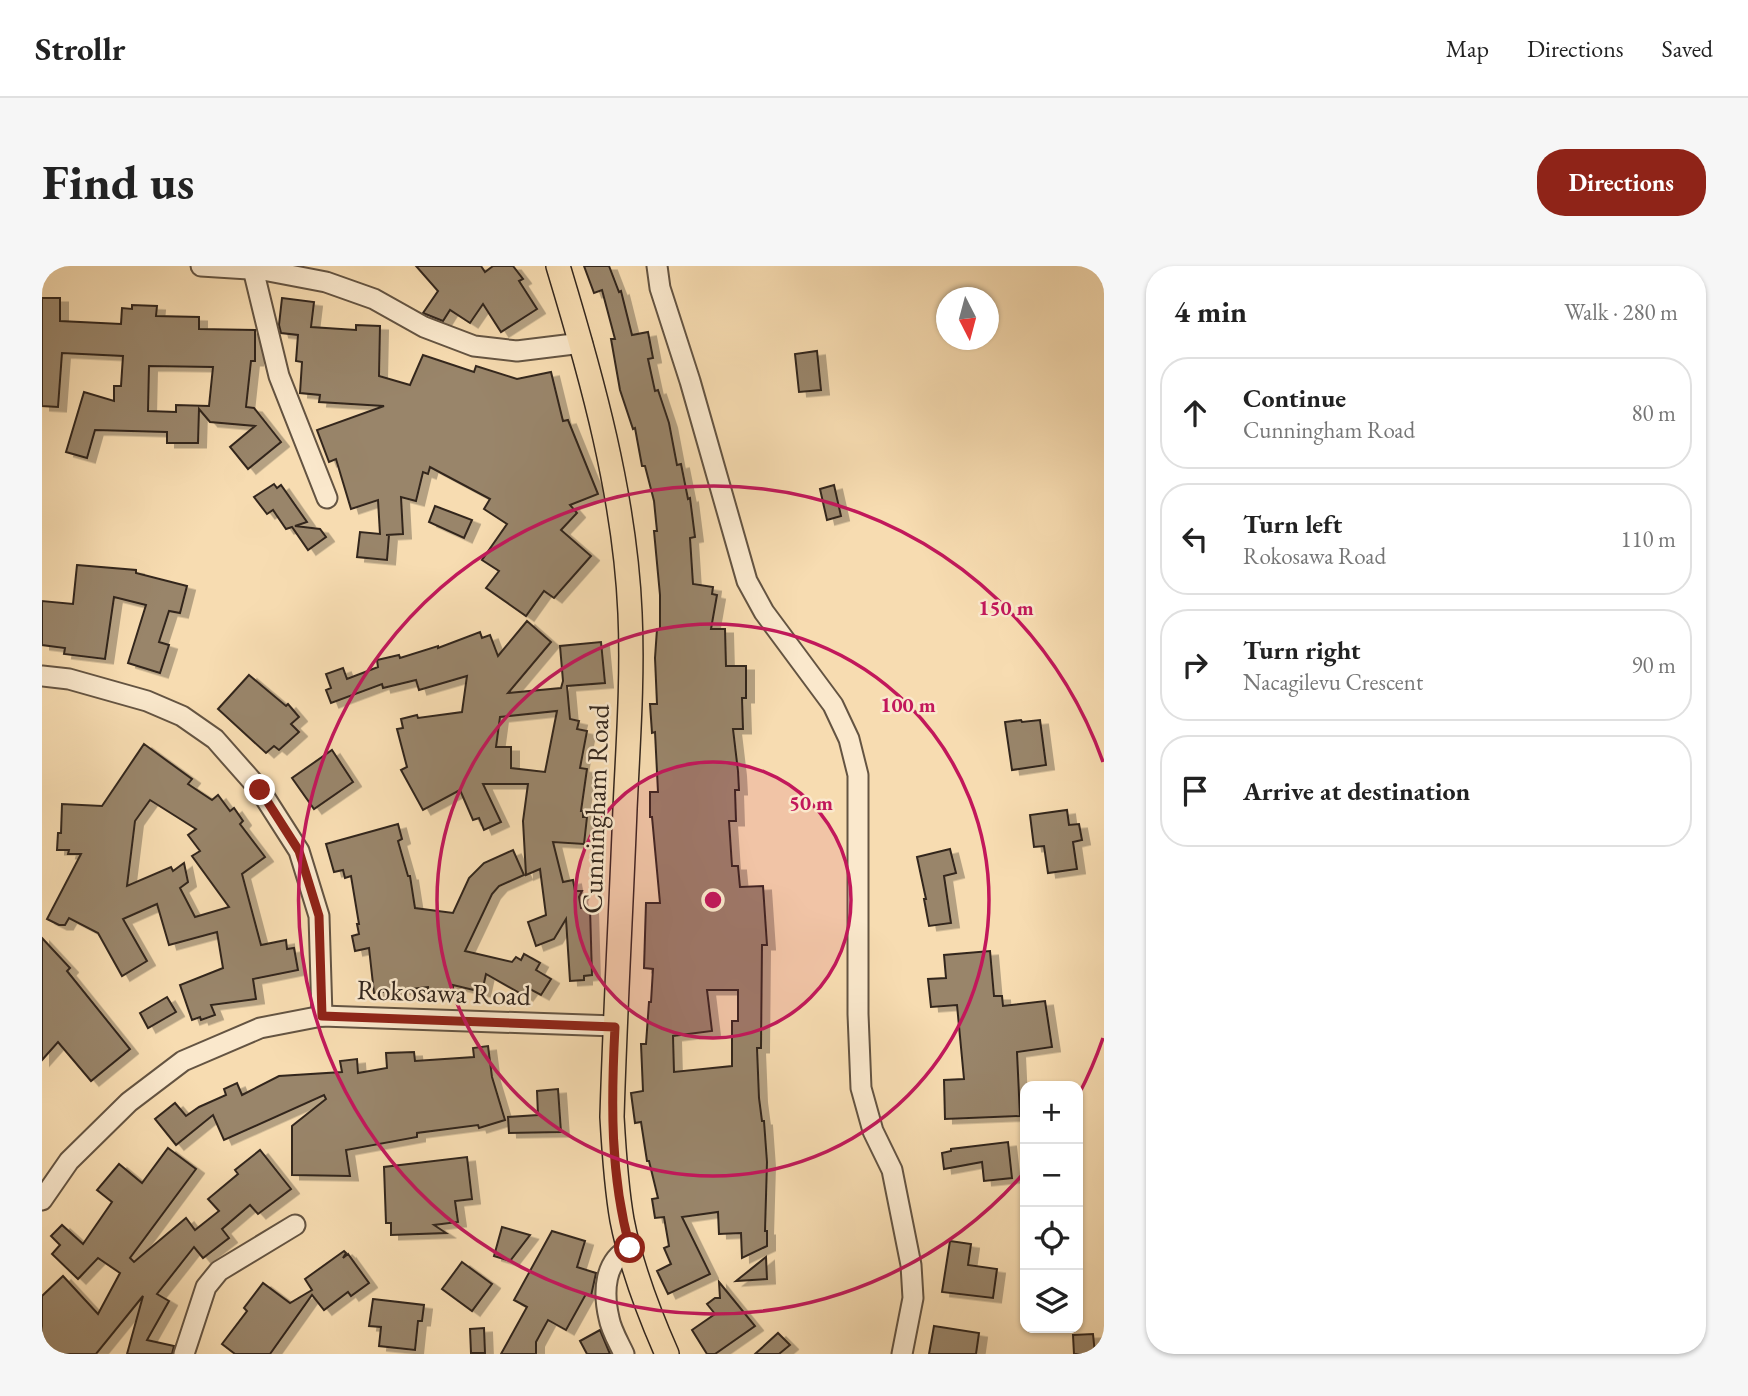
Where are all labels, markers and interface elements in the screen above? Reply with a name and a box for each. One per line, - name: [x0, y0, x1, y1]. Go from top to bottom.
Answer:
- text: Strollr: [35, 27, 126, 70]
- text: Map: [1446, 33, 1489, 64]
- text: Directions: [1527, 33, 1624, 64]
- text: Saved: [1662, 33, 1713, 64]
- button: Directions: [1537, 149, 1706, 216]
- text: Find us: [42, 150, 194, 214]
- north arrow: [936, 287, 999, 350]
- text: 4 min: [1174, 292, 1247, 331]
- text: Walk · 280 m: [1564, 297, 1678, 327]
- text: Continue: [1243, 381, 1346, 415]
- icon: ahead: [1176, 394, 1214, 432]
- text: 80 m: [1631, 398, 1676, 428]
- text: Cunningham Road: [1243, 415, 1415, 445]
- text: Turn left: [1243, 507, 1342, 541]
- icon: left: [1176, 520, 1214, 558]
- text: 110 m: [1620, 524, 1676, 554]
- text: Rokosawa Road: [1243, 541, 1386, 571]
- text: 150 m: [978, 594, 1034, 621]
- text: Turn right: [1243, 633, 1361, 667]
- icon: right: [1176, 646, 1214, 684]
- text: 90 m: [1631, 650, 1676, 680]
- text: Nacagilevu Crescent: [1243, 667, 1423, 697]
- text: 100 m: [880, 691, 936, 718]
- street label: Cunningham Road: [573, 703, 617, 914]
- icon: arrive: [1176, 772, 1214, 810]
- route end: [244, 774, 275, 805]
- text: Arrive at destination: [1243, 774, 1470, 808]
- text: 50 m: [789, 789, 833, 816]
- centre of rings: [701, 888, 725, 912]
- street label: Rokosawa Road: [356, 971, 532, 1013]
- map controls: [1020, 1081, 1083, 1333]
- button: +: [1020, 1081, 1083, 1144]
- button: −: [1020, 1144, 1083, 1207]
- button: locate: [1020, 1207, 1083, 1270]
- route start: [614, 1232, 645, 1263]
- button: layers: [1020, 1270, 1083, 1333]

